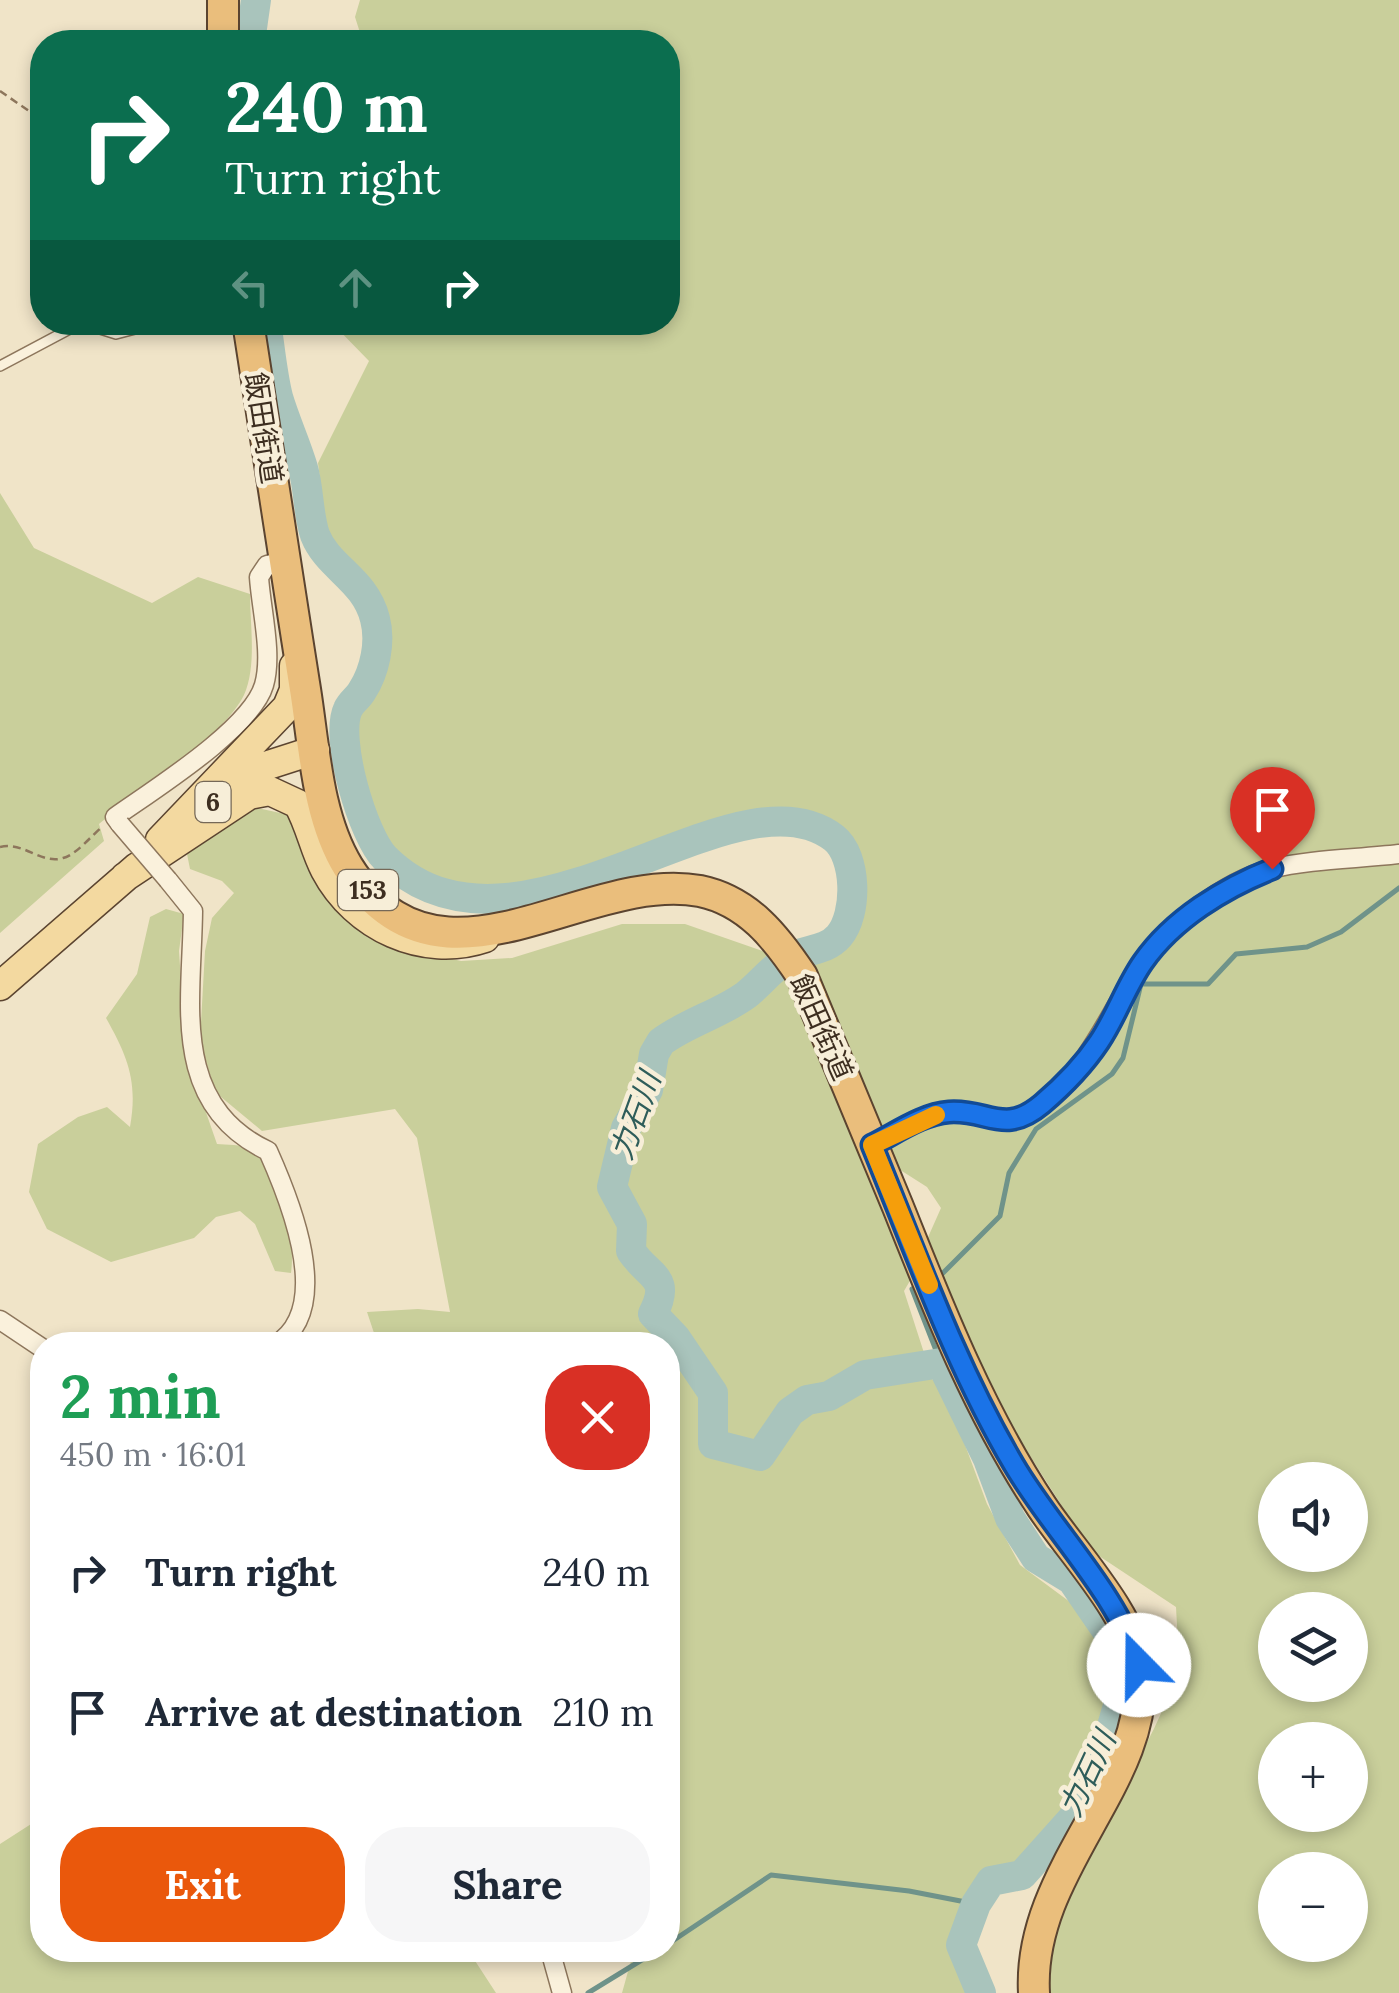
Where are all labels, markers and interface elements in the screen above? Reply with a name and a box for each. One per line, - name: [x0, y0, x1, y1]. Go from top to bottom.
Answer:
- text: 240 m: [225, 62, 428, 151]
- icon: right: [60, 70, 190, 200]
- text: Turn right: [225, 149, 441, 206]
- icon: left: [223, 260, 278, 315]
- icon: ahead: [328, 260, 383, 315]
- icon: right: [433, 260, 488, 315]
- street label: 飯田街道: [237, 370, 291, 486]
- pin: [1230, 767, 1315, 870]
- road number: 6: [196, 782, 230, 822]
- icon: arrive: [1245, 782, 1300, 837]
- road number: 153: [338, 870, 398, 910]
- street label: 飯田街道: [783, 969, 861, 1085]
- water label: 力石川: [602, 1064, 669, 1164]
- text: 2 min: [60, 1358, 221, 1434]
- button: close: [545, 1365, 650, 1470]
- text: 450 m · 16:01: [60, 1434, 246, 1475]
- map controls: [1258, 1462, 1368, 1962]
- button: sound: [1258, 1462, 1368, 1572]
- icon: right: [60, 1545, 115, 1600]
- text: Turn right: [145, 1548, 336, 1596]
- text: 240 m: [542, 1548, 650, 1596]
- button: layers: [1258, 1592, 1368, 1702]
- position arrow: [1087, 1613, 1191, 1717]
- icon: arrive: [60, 1685, 115, 1740]
- text: Arrive at destination: [145, 1688, 522, 1736]
- text: 210 m: [552, 1688, 654, 1736]
- water label: 力石川: [1051, 1722, 1125, 1822]
- button: +: [1258, 1722, 1368, 1832]
- button: Exit: [60, 1827, 345, 1942]
- button: Share: [365, 1827, 650, 1942]
- button: −: [1258, 1852, 1368, 1962]

